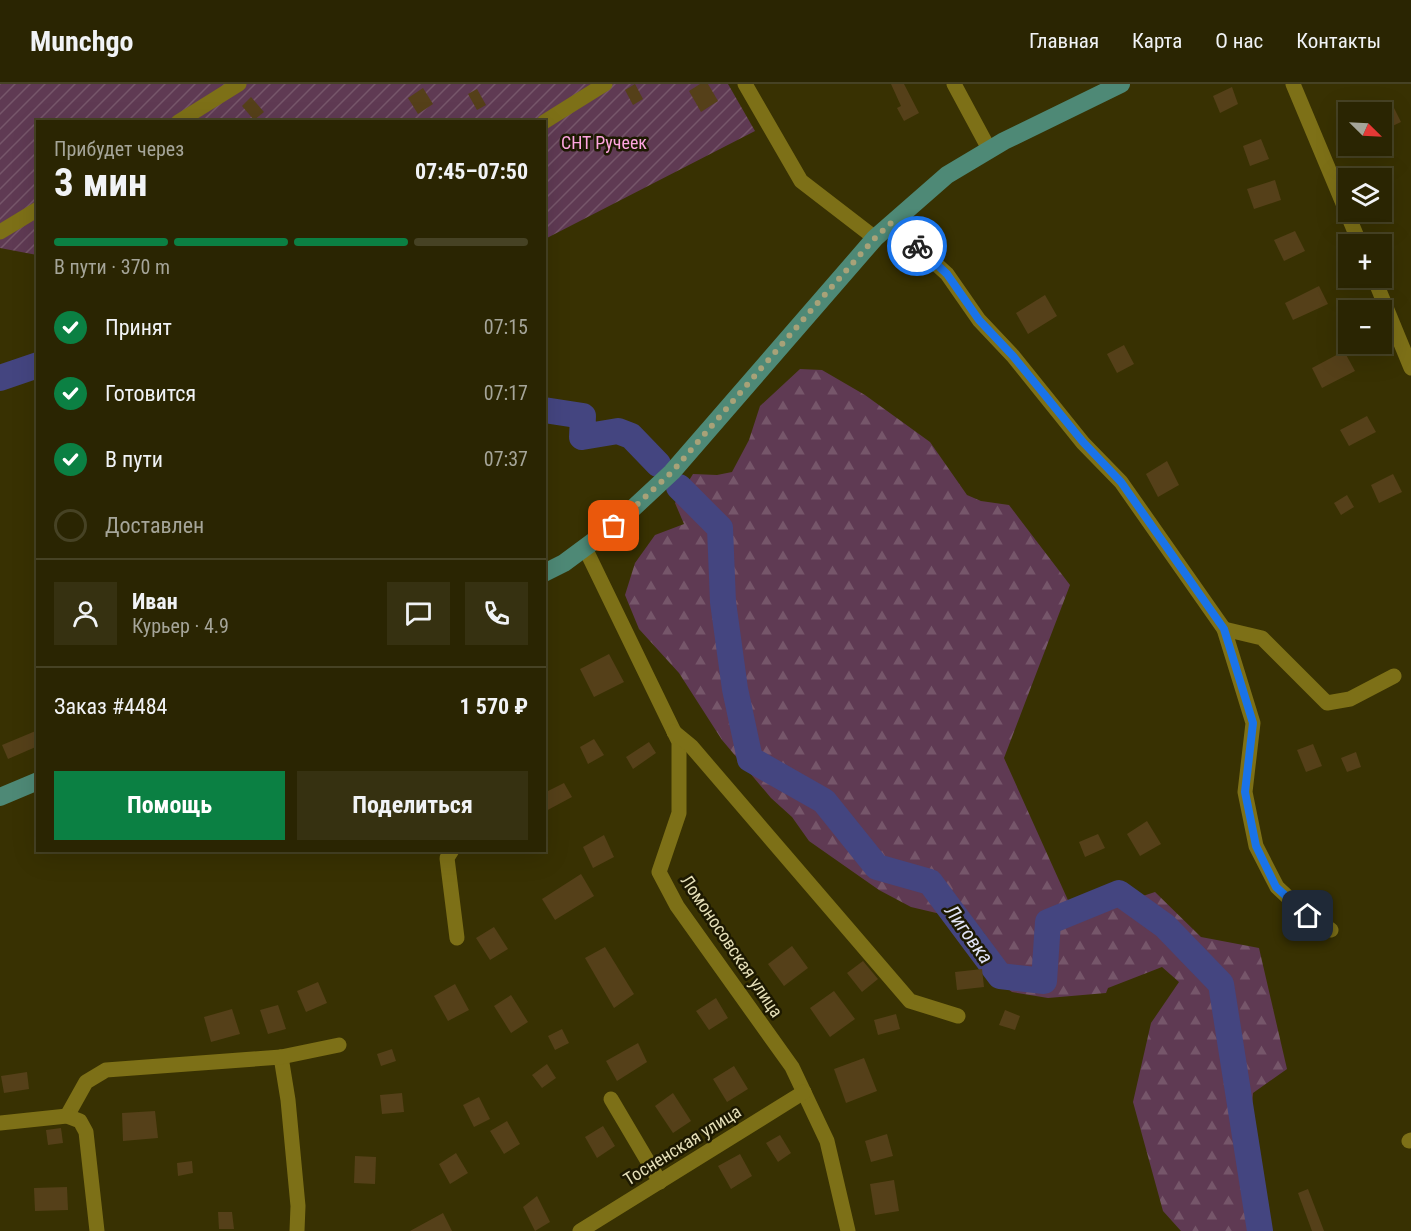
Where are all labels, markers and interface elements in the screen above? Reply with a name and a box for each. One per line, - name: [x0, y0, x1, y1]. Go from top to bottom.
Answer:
- text: Munchgo: [30, 25, 133, 58]
- text: Главная: [1029, 29, 1099, 53]
- text: Карта: [1132, 29, 1182, 53]
- text: О нас: [1215, 29, 1263, 53]
- text: Контакты: [1296, 29, 1381, 53]
- north arrow: [1338, 102, 1392, 156]
- map controls: [1338, 102, 1392, 354]
- park label: СНТ Ручеек: [561, 132, 647, 153]
- text: Прибудет через: [54, 137, 184, 161]
- text: 07:45–07:50: [415, 159, 528, 184]
- text: 3 мин: [54, 160, 148, 206]
- button: layers: [1338, 168, 1392, 222]
- courier: [887, 216, 947, 276]
- icon: bike: [901, 230, 934, 263]
- button: +: [1338, 234, 1392, 288]
- text: В пути · 370 m: [54, 255, 170, 279]
- button: −: [1338, 300, 1392, 354]
- icon: check: [54, 311, 87, 344]
- text: Принят: [105, 315, 172, 340]
- text: 07:15: [484, 315, 528, 339]
- icon: check: [54, 377, 87, 410]
- text: Готовится: [105, 381, 196, 406]
- text: 07:17: [484, 381, 528, 405]
- icon: check: [54, 443, 87, 476]
- text: В пути: [105, 447, 163, 472]
- text: 07:37: [484, 447, 528, 471]
- pin: [588, 500, 639, 551]
- icon: bag: [597, 509, 630, 542]
- text: Доставлен: [105, 513, 204, 538]
- button: person: [54, 582, 117, 645]
- button: chat: [387, 582, 450, 645]
- button: phone: [465, 582, 528, 645]
- text: Иван: [132, 589, 178, 614]
- text: Курьер · 4.9: [132, 614, 229, 638]
- text: Заказ #4484: [54, 694, 167, 719]
- text: 1 570 ₽: [460, 694, 528, 719]
- button: Помощь: [54, 771, 285, 840]
- button: Поделиться: [297, 771, 528, 840]
- street label: Ломоносовская улица: [677, 871, 787, 1021]
- pin: [1282, 890, 1333, 941]
- water label: Лиговка: [939, 899, 998, 968]
- icon: home: [1291, 899, 1324, 932]
- street label: Тосненская улица: [619, 1100, 745, 1190]

